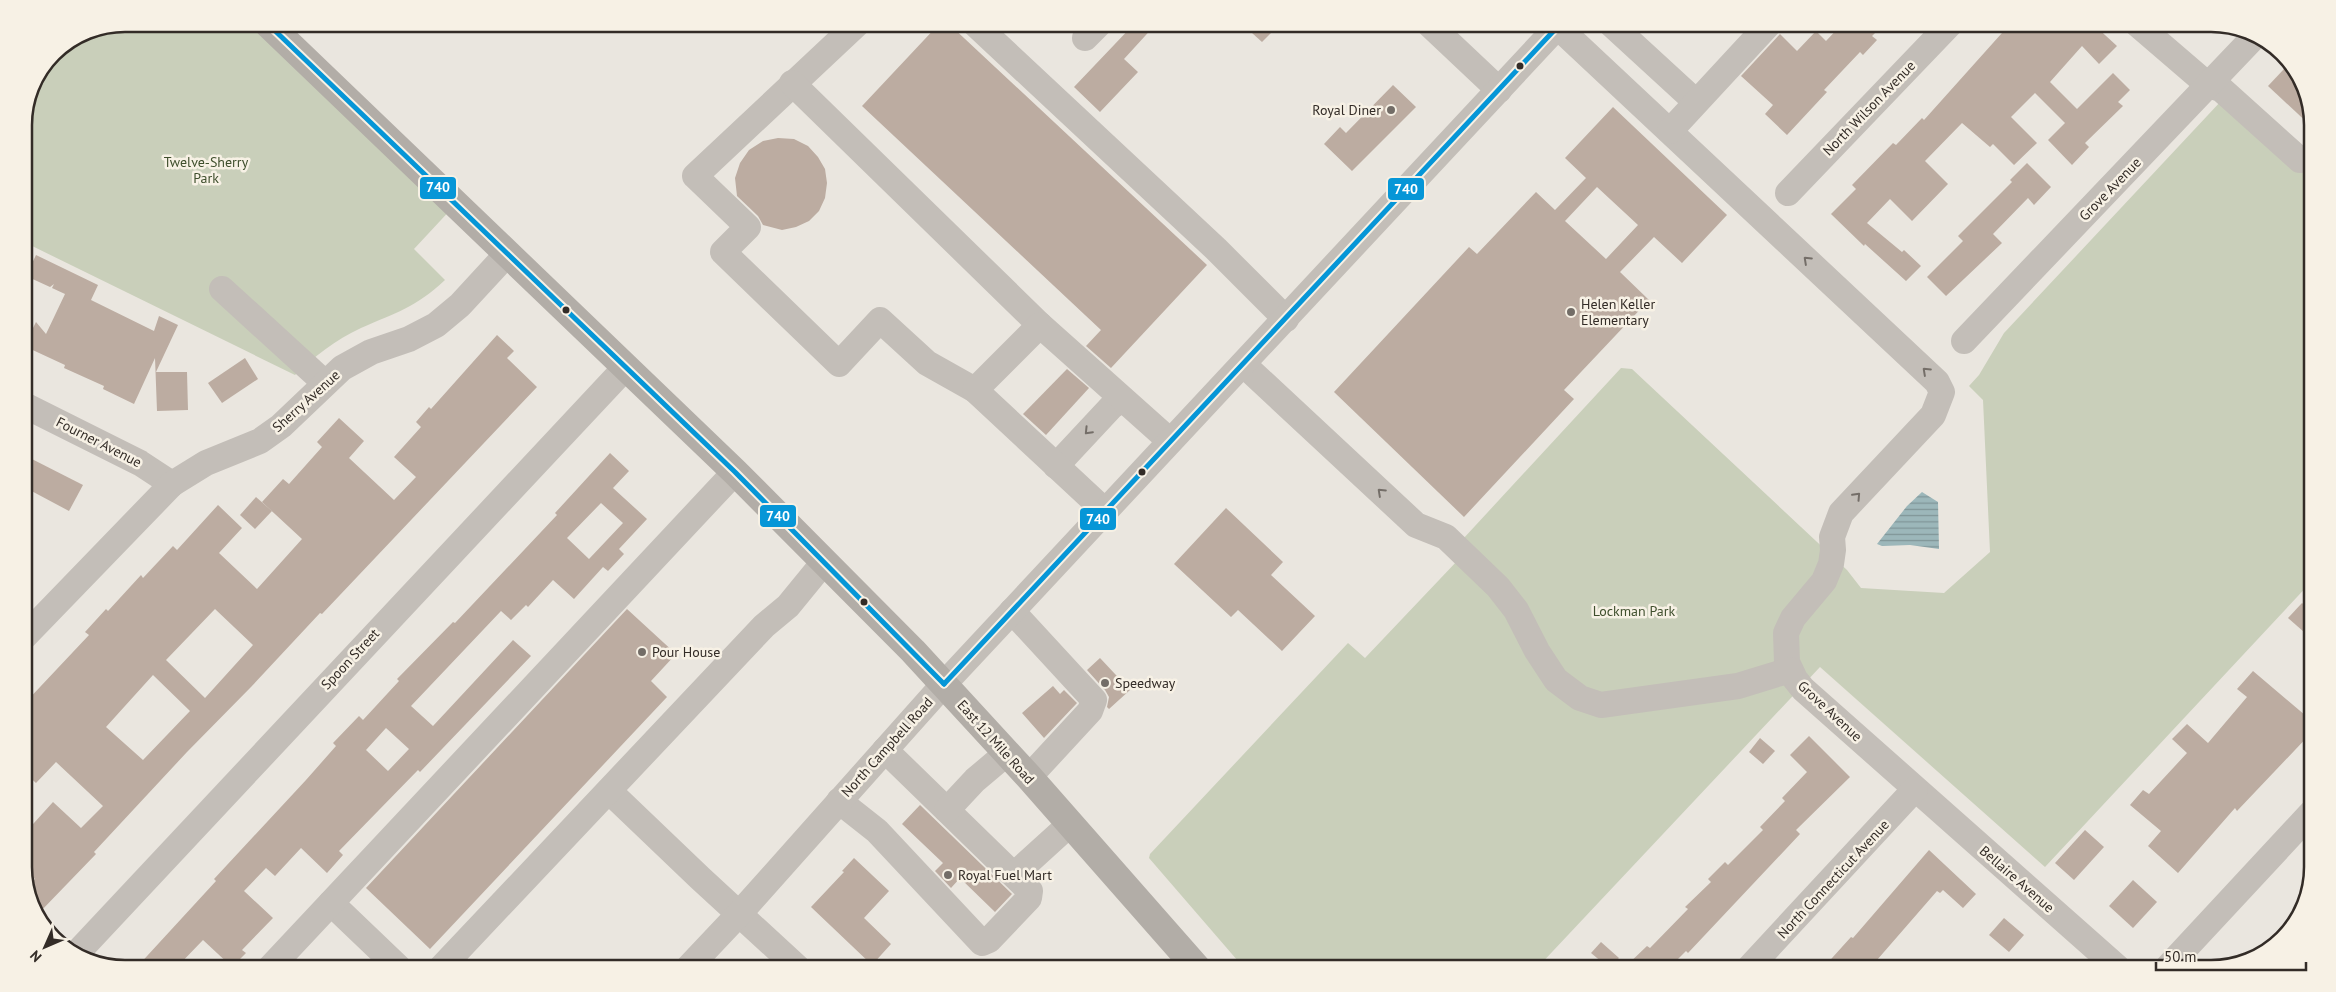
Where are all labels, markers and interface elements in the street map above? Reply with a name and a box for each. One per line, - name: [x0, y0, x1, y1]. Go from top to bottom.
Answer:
- street label: North Wilson Avenue: [1819, 57, 1919, 159]
- unlabelled marker: [1515, 61, 1525, 71]
- place label: Royal Diner: [1312, 101, 1381, 119]
- marker: Royal Diner: [1385, 104, 1397, 116]
- park label: Twelve-Sherry Park: [164, 153, 249, 187]
- street label: Grove Avenue: [2075, 153, 2145, 225]
- line badge: 740: [419, 176, 457, 200]
- line badge: 740: [1387, 177, 1425, 201]
- text: 740: [426, 178, 450, 196]
- text: 740: [1394, 180, 1418, 198]
- one-way arrow: [1804, 257, 1813, 266]
- place label: Helen Keller Elementary: [1581, 295, 1655, 329]
- unlabelled marker: [561, 305, 571, 315]
- marker: Helen Keller Elementary: [1565, 306, 1577, 318]
- street label: Sherry Avenue: [268, 366, 344, 436]
- one-way arrow: [1922, 368, 1931, 377]
- street label: Fourner Avenue: [53, 413, 145, 471]
- one-way arrow: [1085, 426, 1094, 435]
- unlabelled marker: [1137, 467, 1147, 477]
- one-way arrow: [1377, 489, 1386, 498]
- one-way arrow: [1851, 493, 1860, 502]
- line badge: 740: [759, 504, 797, 528]
- text: 740: [766, 507, 790, 525]
- line badge: 740: [1079, 507, 1117, 531]
- text: 740: [1086, 510, 1110, 528]
- unlabelled marker: [859, 597, 869, 607]
- park label: Lockman Park: [1593, 602, 1675, 620]
- street label: Spoon Street: [317, 624, 383, 693]
- place label: Pour House: [652, 643, 720, 661]
- marker: Pour House: [636, 646, 648, 658]
- place label: Speedway: [1115, 674, 1176, 692]
- marker: Speedway: [1099, 677, 1111, 689]
- street label: Grove Avenue: [1794, 677, 1866, 745]
- street label: North Campbell Road: [837, 693, 937, 801]
- street label: East 12 Mile Road: [953, 696, 1039, 788]
- street label: North Connecticut Avenue: [1773, 816, 1893, 942]
- street label: Bellaire Avenue: [1976, 842, 2058, 916]
- place label: Royal Fuel Mart: [958, 866, 1052, 884]
- marker: Royal Fuel Mart: [942, 869, 954, 881]
- north arrow: [20, 922, 70, 972]
- scale bar: [2156, 940, 2306, 972]
- text: N: [26, 947, 45, 966]
- text: 50 m: [2164, 947, 2197, 966]

